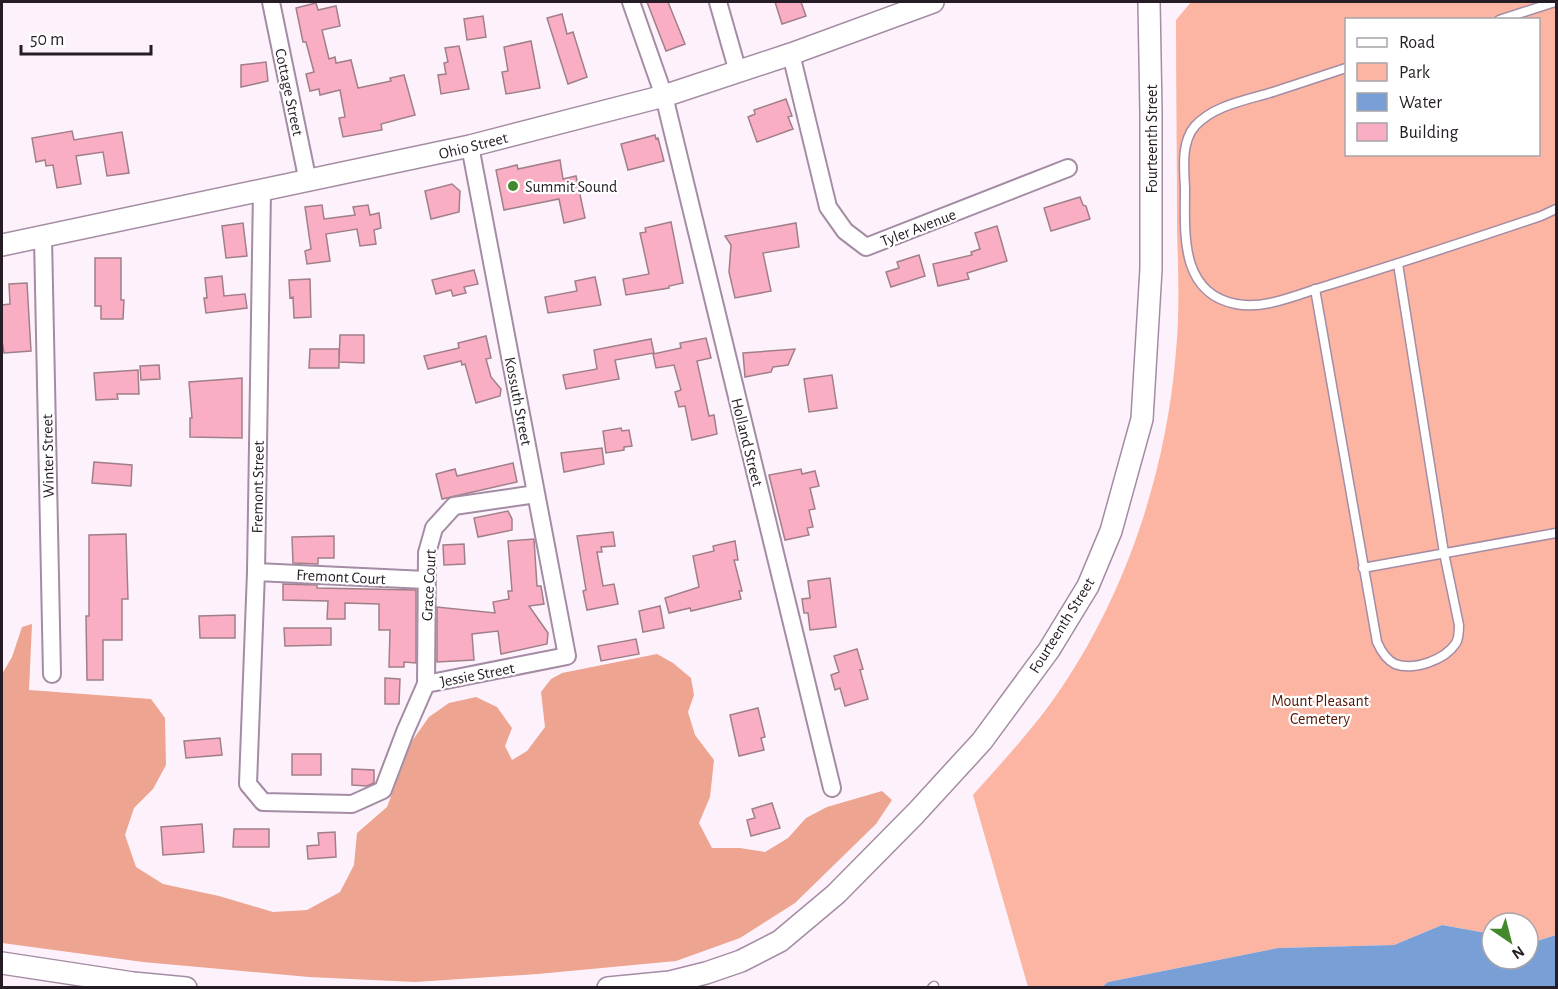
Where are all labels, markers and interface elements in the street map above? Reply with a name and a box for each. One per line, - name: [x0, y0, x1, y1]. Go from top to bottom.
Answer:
- scale bar: [21, 18, 152, 56]
- legend: [1345, 18, 1540, 156]
- text: 50 m: [30, 31, 64, 49]
- text: Road: [1399, 34, 1435, 52]
- street label: Cottage Street: [272, 47, 306, 137]
- text: Park: [1399, 64, 1431, 82]
- street label: Fourteenth Street: [1144, 84, 1160, 194]
- text: Water: [1399, 94, 1442, 112]
- text: Building: [1399, 124, 1459, 142]
- street label: Ohio Street: [437, 130, 509, 162]
- marker: Summit Sound: [506, 179, 520, 193]
- place label: Summit Sound: [525, 179, 617, 195]
- street label: Tyler Avenue: [878, 206, 959, 251]
- street label: Kossuth Street: [502, 356, 534, 447]
- street label: Holland Street: [728, 396, 766, 488]
- street label: Winter Street: [39, 414, 57, 498]
- street label: Fremont Street: [249, 440, 267, 534]
- street label: Grace Court: [419, 549, 439, 621]
- street label: Fremont Court: [296, 567, 386, 587]
- street label: Fourteenth Street: [1026, 575, 1098, 676]
- street label: Jessie Street: [439, 660, 516, 690]
- park label: Mount Pleasant Cemetery: [1271, 693, 1369, 728]
- north arrow: [1480, 911, 1540, 971]
- text: N: [1509, 943, 1527, 962]

